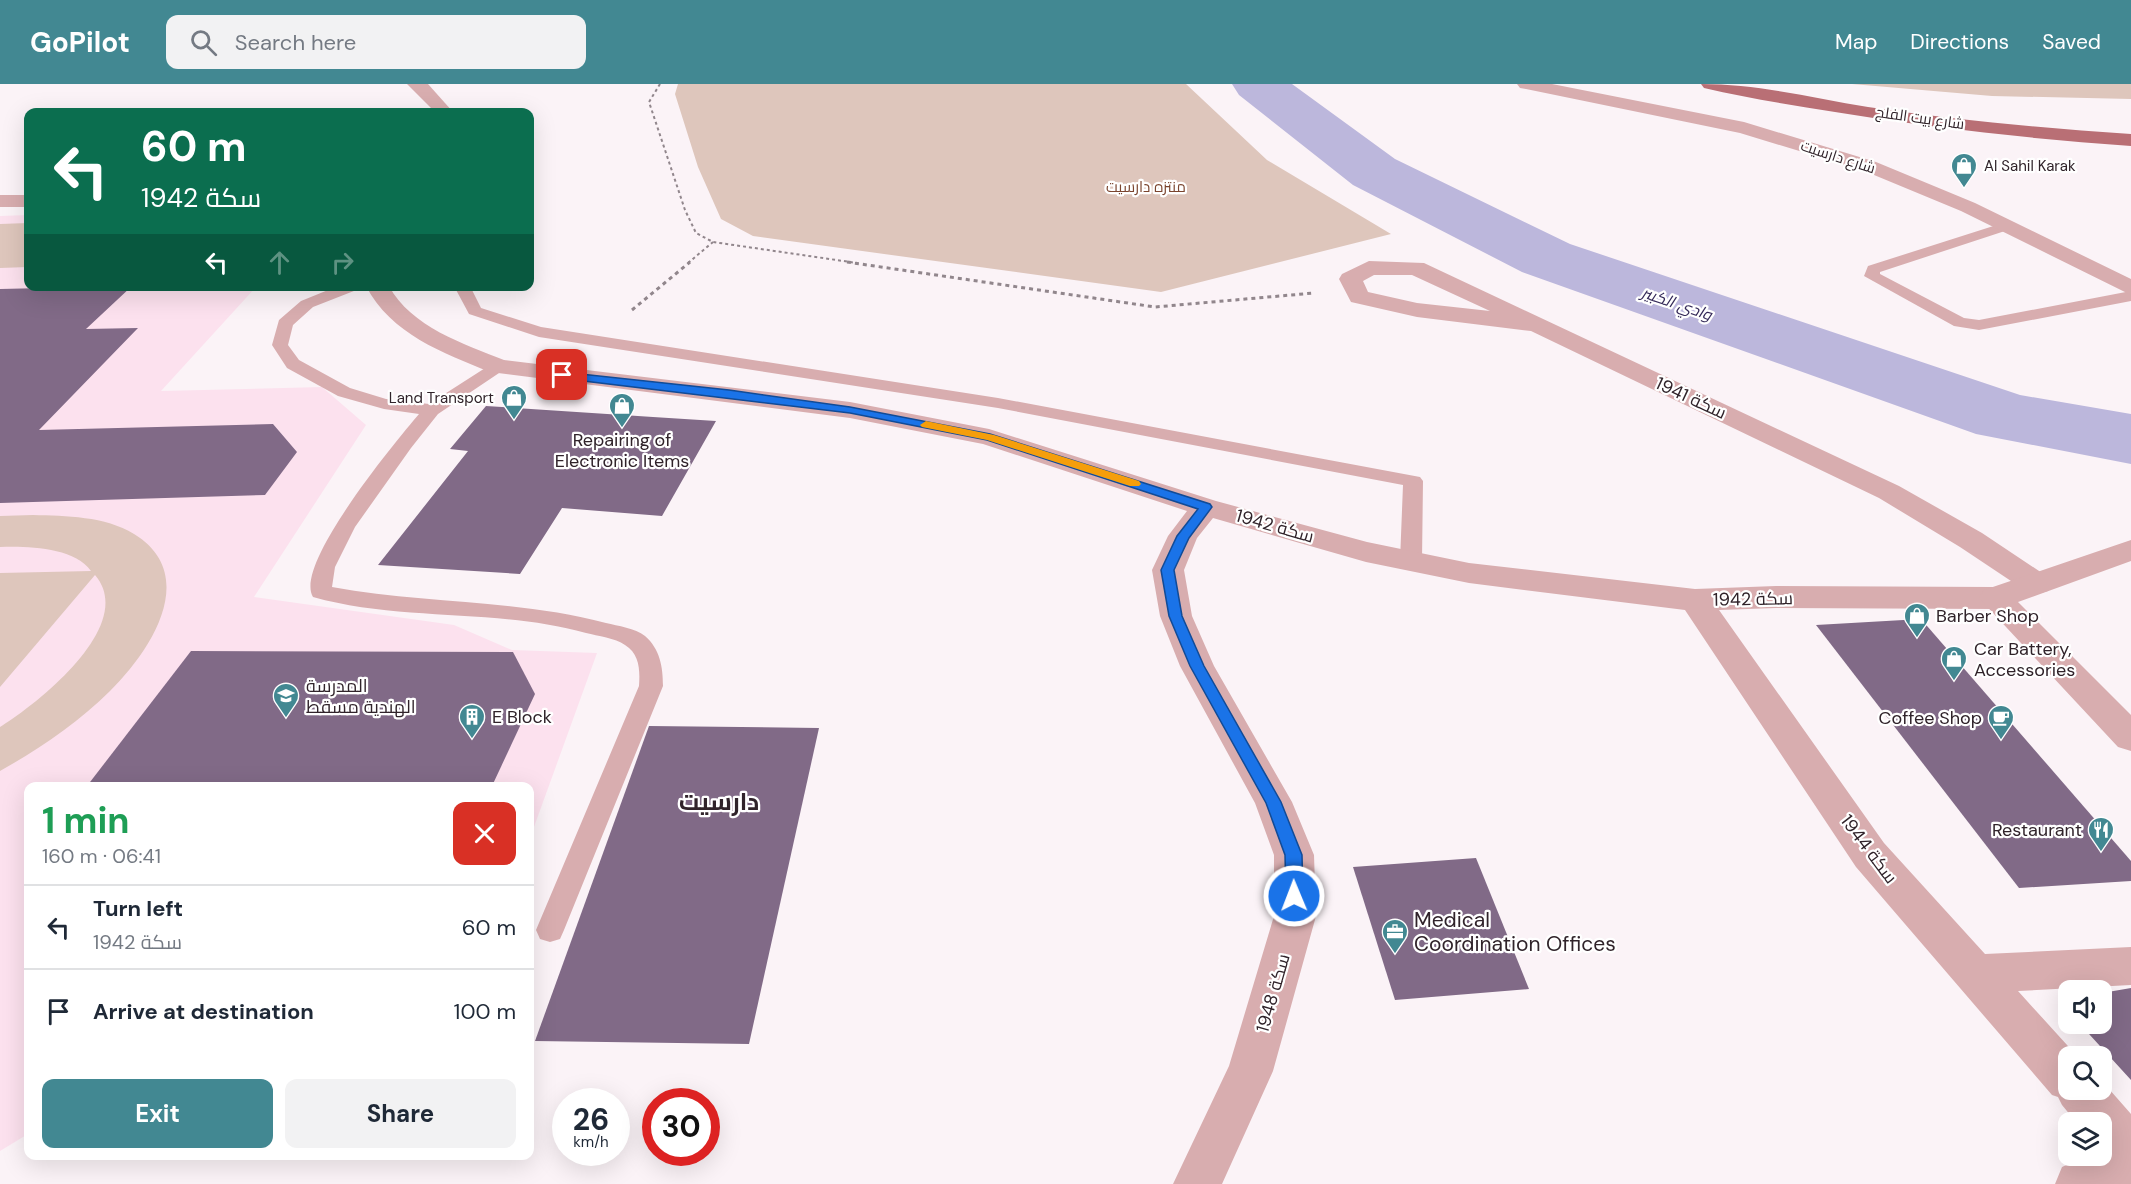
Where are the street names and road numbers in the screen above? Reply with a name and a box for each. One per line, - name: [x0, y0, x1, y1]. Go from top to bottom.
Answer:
- street label: شارع بيت الفلج: [1874, 102, 1966, 135]
- street label: شارع دارسيت: [1798, 136, 1878, 179]
- street label: سكة 1941: [1652, 371, 1730, 425]
- street label: سكة 1942: [1233, 503, 1317, 549]
- street label: سكة 1942: [1713, 586, 1793, 612]
- street label: سكة 1944: [1835, 810, 1903, 888]
- street label: سكة 1948: [1250, 951, 1296, 1035]

